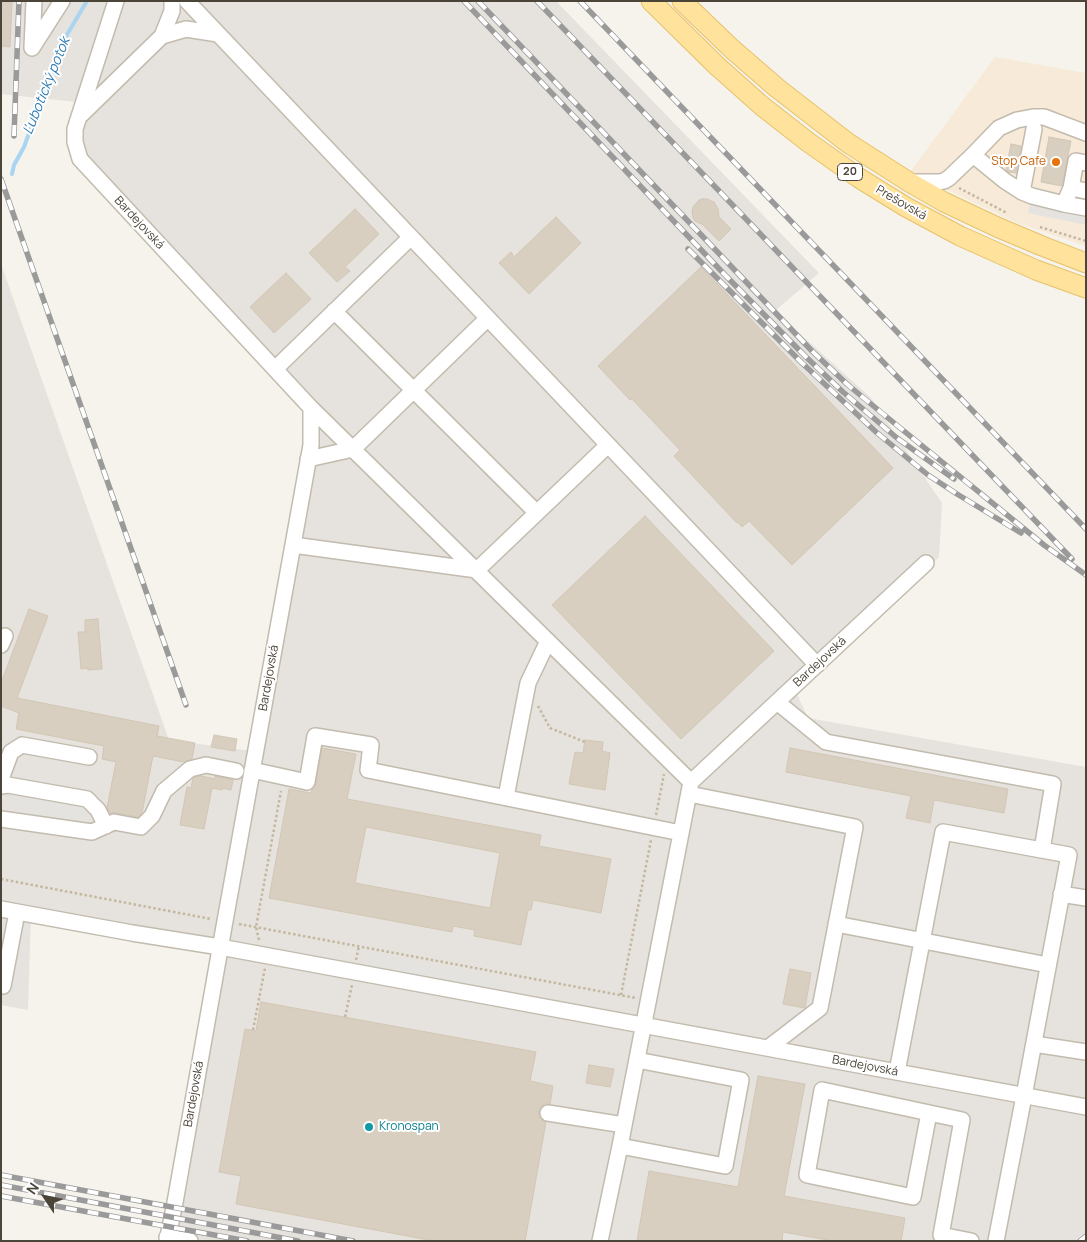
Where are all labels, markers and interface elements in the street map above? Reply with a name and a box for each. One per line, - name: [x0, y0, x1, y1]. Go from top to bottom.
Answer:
- water label: Ľubotický potok: [20, 35, 74, 137]
- place label: Stop Cafe: [991, 155, 1046, 169]
- marker: Stop Cafe: [1050, 156, 1062, 168]
- road number: 20: [838, 163, 862, 180]
- street label: Prešovská: [873, 183, 929, 223]
- street label: Bardejovská: [111, 194, 167, 252]
- street label: Bardejovská: [791, 634, 849, 690]
- street label: Bardejovská: [256, 644, 282, 712]
- street label: Bardejovská: [831, 1053, 899, 1079]
- street label: Bardejovská: [181, 1060, 207, 1128]
- place label: Kronospan: [379, 1120, 439, 1134]
- marker: Kronospan: [363, 1121, 375, 1133]
- north arrow: [20, 1172, 70, 1222]
- text: N: [21, 1179, 43, 1198]

